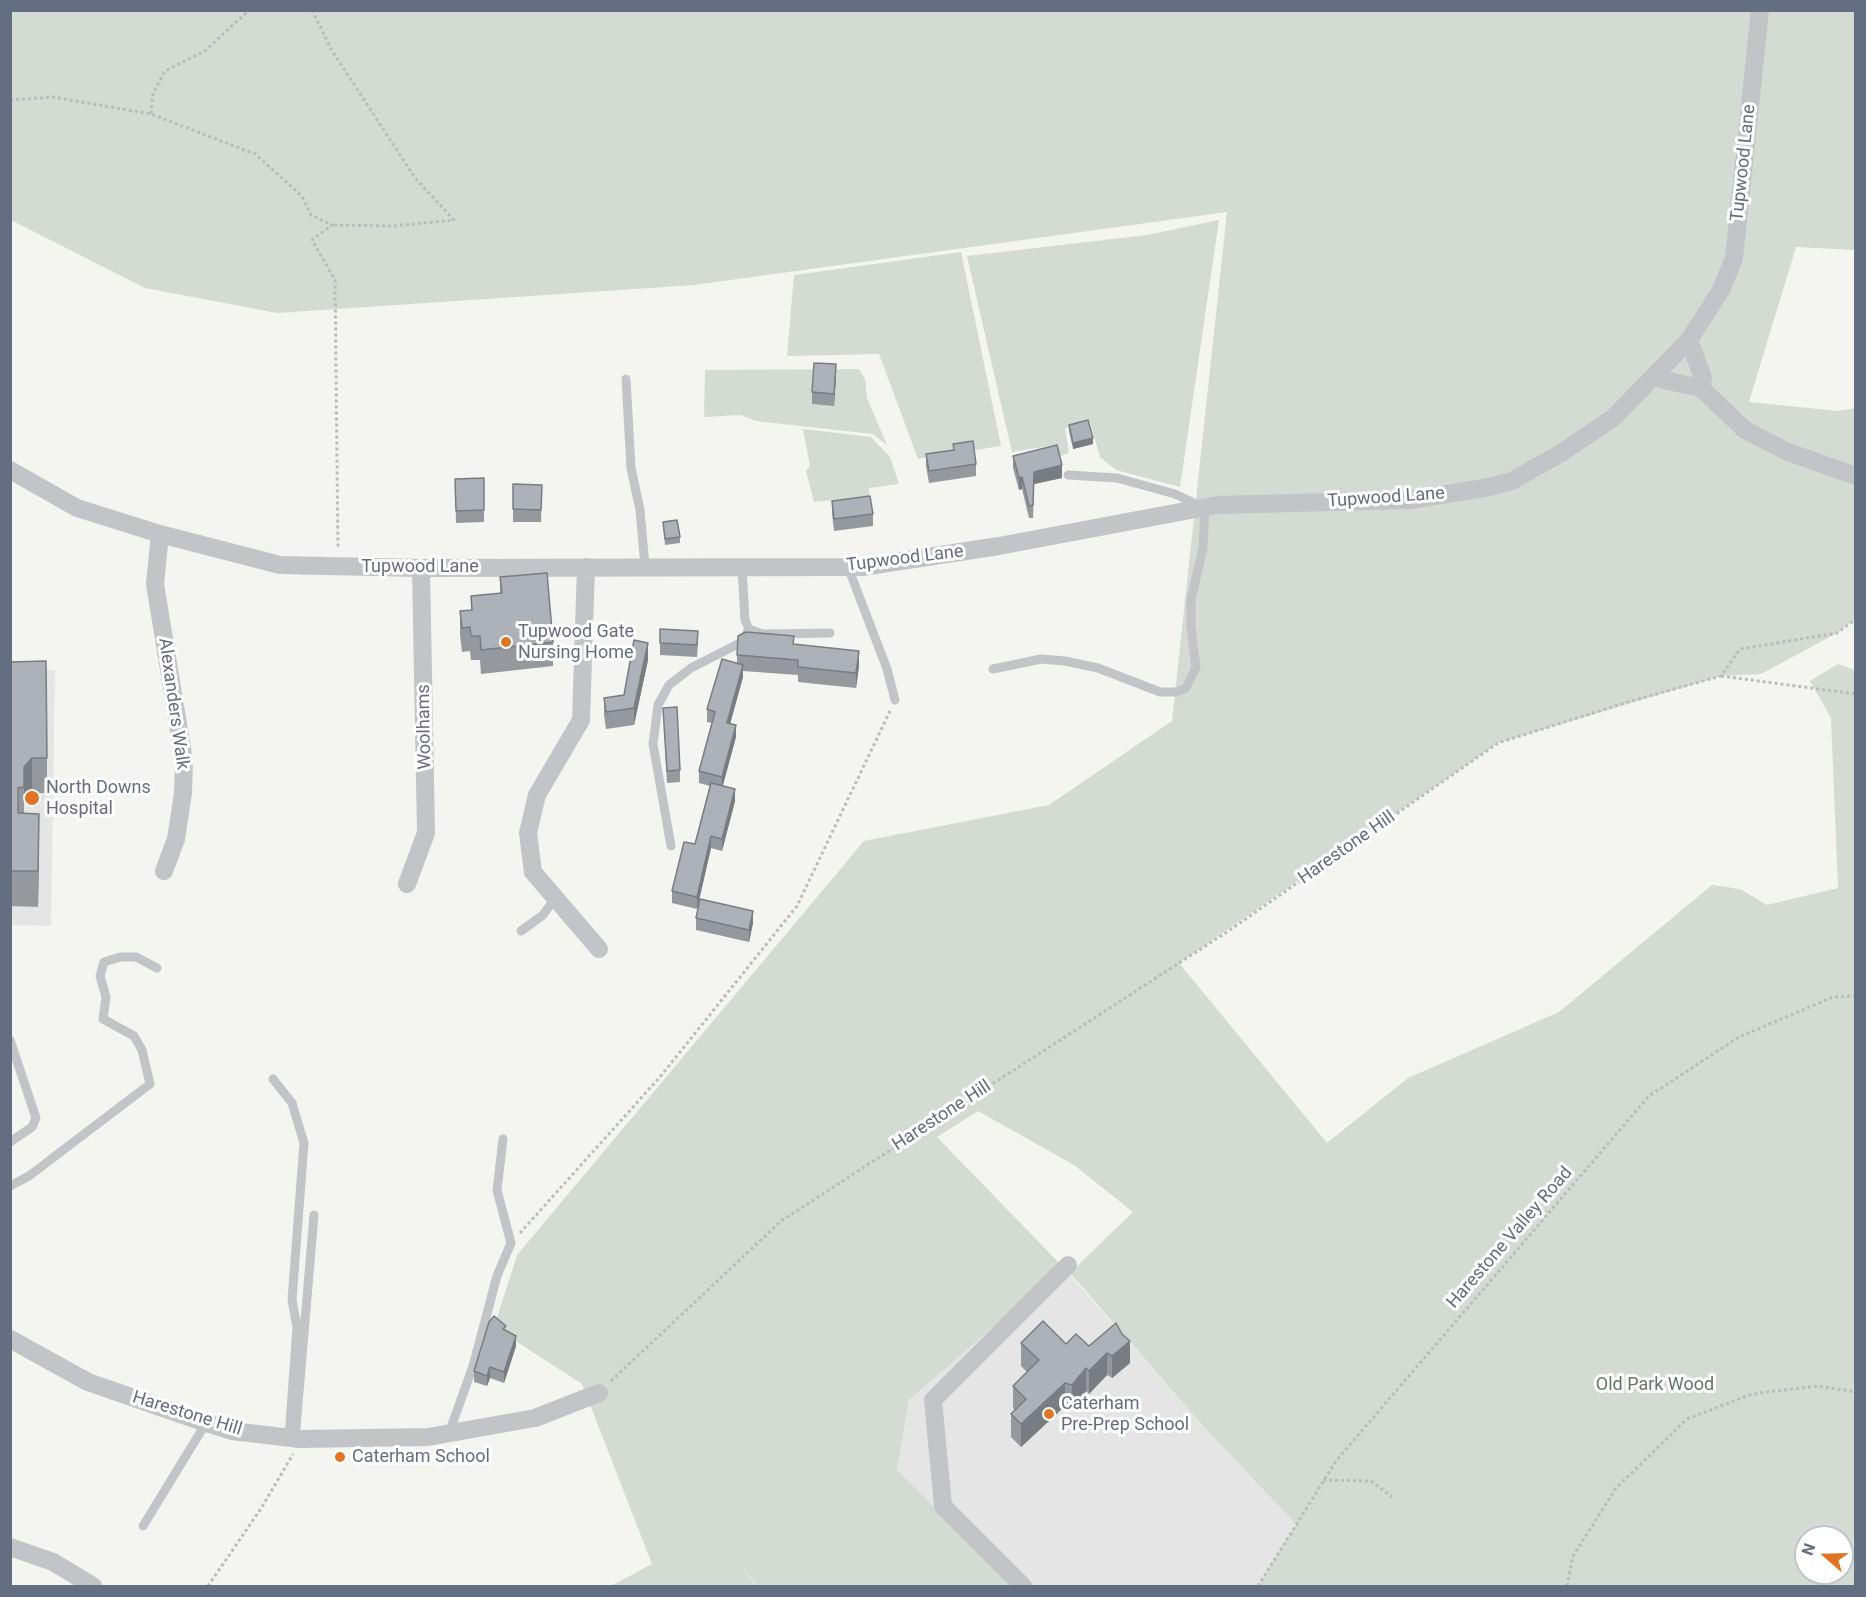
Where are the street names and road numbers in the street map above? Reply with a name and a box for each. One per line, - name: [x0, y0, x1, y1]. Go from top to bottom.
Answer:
- street label: Tupwood Lane: [1727, 103, 1761, 223]
- street label: Tupwood Lane: [1327, 483, 1445, 513]
- street label: Tupwood Lane: [845, 541, 965, 577]
- street label: Tupwood Lane: [361, 556, 479, 578]
- street label: Alexanders Walk: [153, 637, 193, 771]
- street label: Woolhams: [413, 684, 437, 770]
- street label: Harestone Hill: [1294, 807, 1400, 889]
- street label: Harestone Hill: [889, 1076, 995, 1156]
- street label: Harestone Valley Road: [1443, 1163, 1577, 1313]
- street label: Harestone Hill: [130, 1387, 244, 1441]

